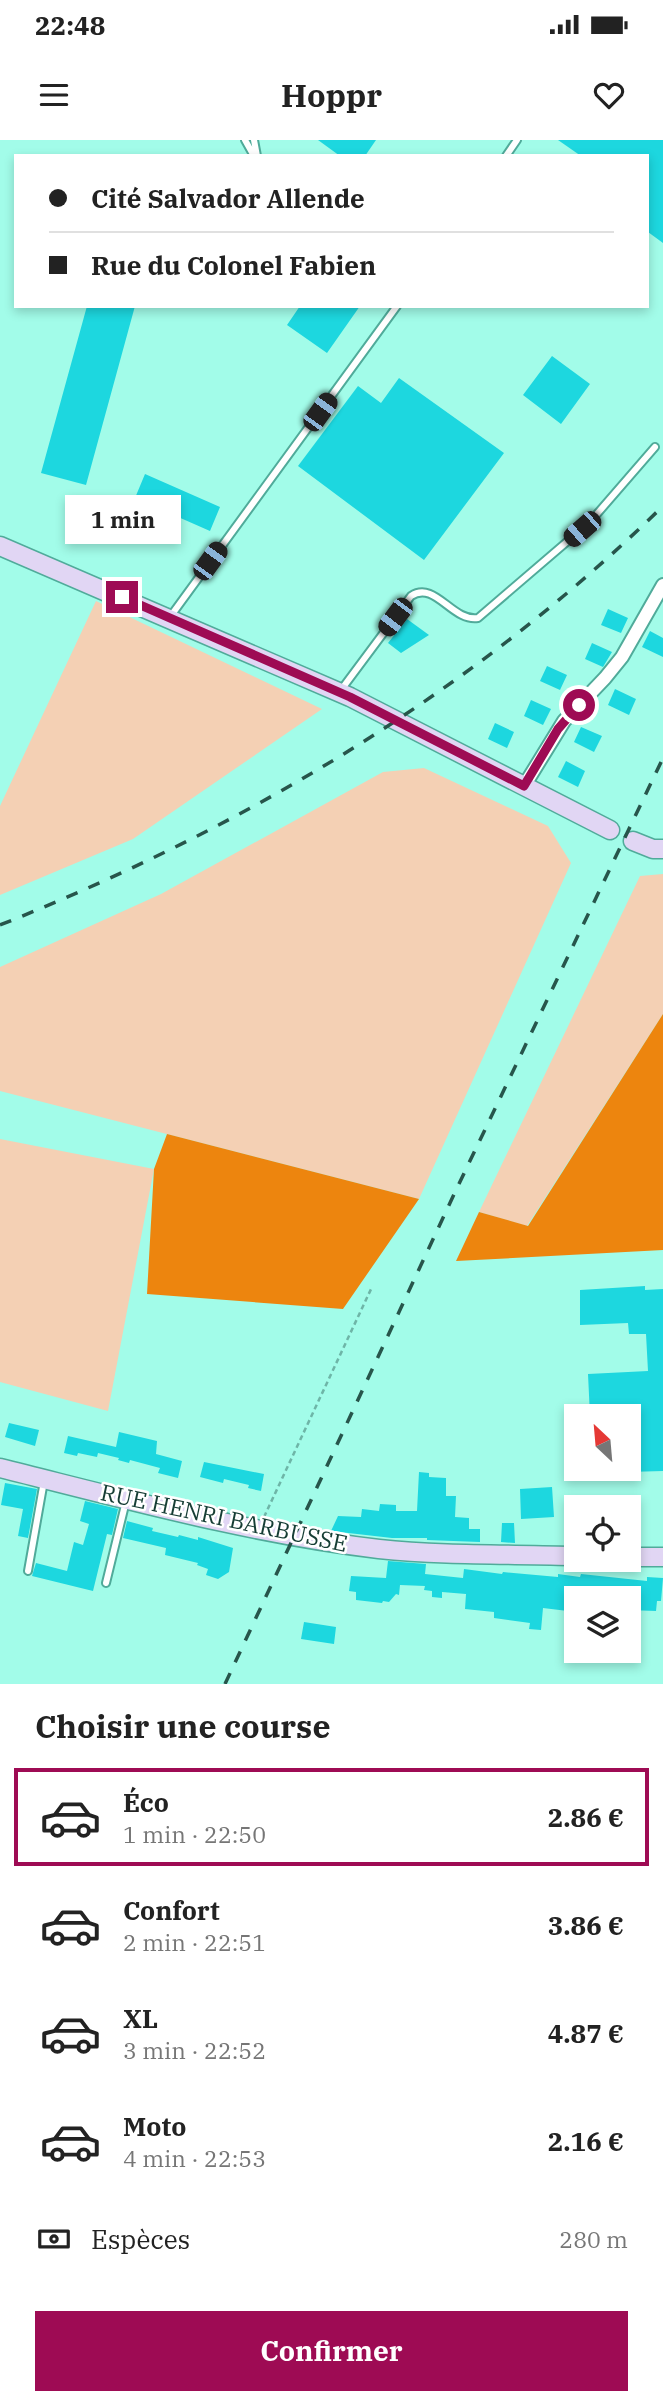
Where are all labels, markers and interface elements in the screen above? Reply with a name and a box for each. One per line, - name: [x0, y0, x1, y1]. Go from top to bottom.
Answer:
- text: 22:48: [35, 8, 105, 42]
- text: Hoppr: [281, 74, 382, 116]
- icon: menu: [35, 76, 73, 114]
- icon: heart: [590, 76, 628, 114]
- text: Cité Salvador Allende: [91, 181, 365, 215]
- text: Rue du Colonel Fabien: [91, 248, 376, 282]
- car: [300, 389, 341, 435]
- callout: 1 min: [64, 496, 180, 545]
- text: 1 min: [91, 504, 155, 534]
- car: [560, 507, 605, 551]
- car: [190, 538, 231, 584]
- route end: [106, 581, 138, 613]
- car: [374, 594, 417, 640]
- route start: [563, 689, 595, 721]
- north arrow: [564, 1404, 640, 1480]
- map controls: [564, 1404, 641, 1663]
- street label: RUE HENRI BARBUSSE: [98, 1476, 350, 1558]
- button: locate: [564, 1495, 641, 1572]
- button: layers: [564, 1586, 641, 1663]
- text: Choisir une course: [35, 1705, 331, 1747]
- text: Éco: [123, 1785, 169, 1819]
- icon: car: [39, 1786, 102, 1849]
- text: 2.86 €: [548, 1800, 624, 1834]
- text: 1 min · 22:50: [123, 1819, 266, 1849]
- text: Confort: [123, 1893, 220, 1927]
- icon: car: [39, 1894, 102, 1957]
- text: 3.86 €: [548, 1908, 624, 1942]
- text: 2 min · 22:51: [123, 1927, 266, 1957]
- text: XL: [123, 2001, 158, 2035]
- icon: car: [39, 2002, 102, 2065]
- text: 4.87 €: [548, 2016, 624, 2050]
- text: 3 min · 22:52: [123, 2035, 266, 2065]
- text: Moto: [123, 2109, 186, 2143]
- icon: car: [39, 2110, 102, 2173]
- text: 2.16 €: [548, 2124, 624, 2158]
- text: 4 min · 22:53: [123, 2143, 266, 2173]
- icon: cash: [35, 2220, 73, 2258]
- text: Espèces: [91, 2222, 190, 2256]
- text: 280 m: [559, 2224, 628, 2254]
- button: Confirmer: [35, 2311, 628, 2391]

